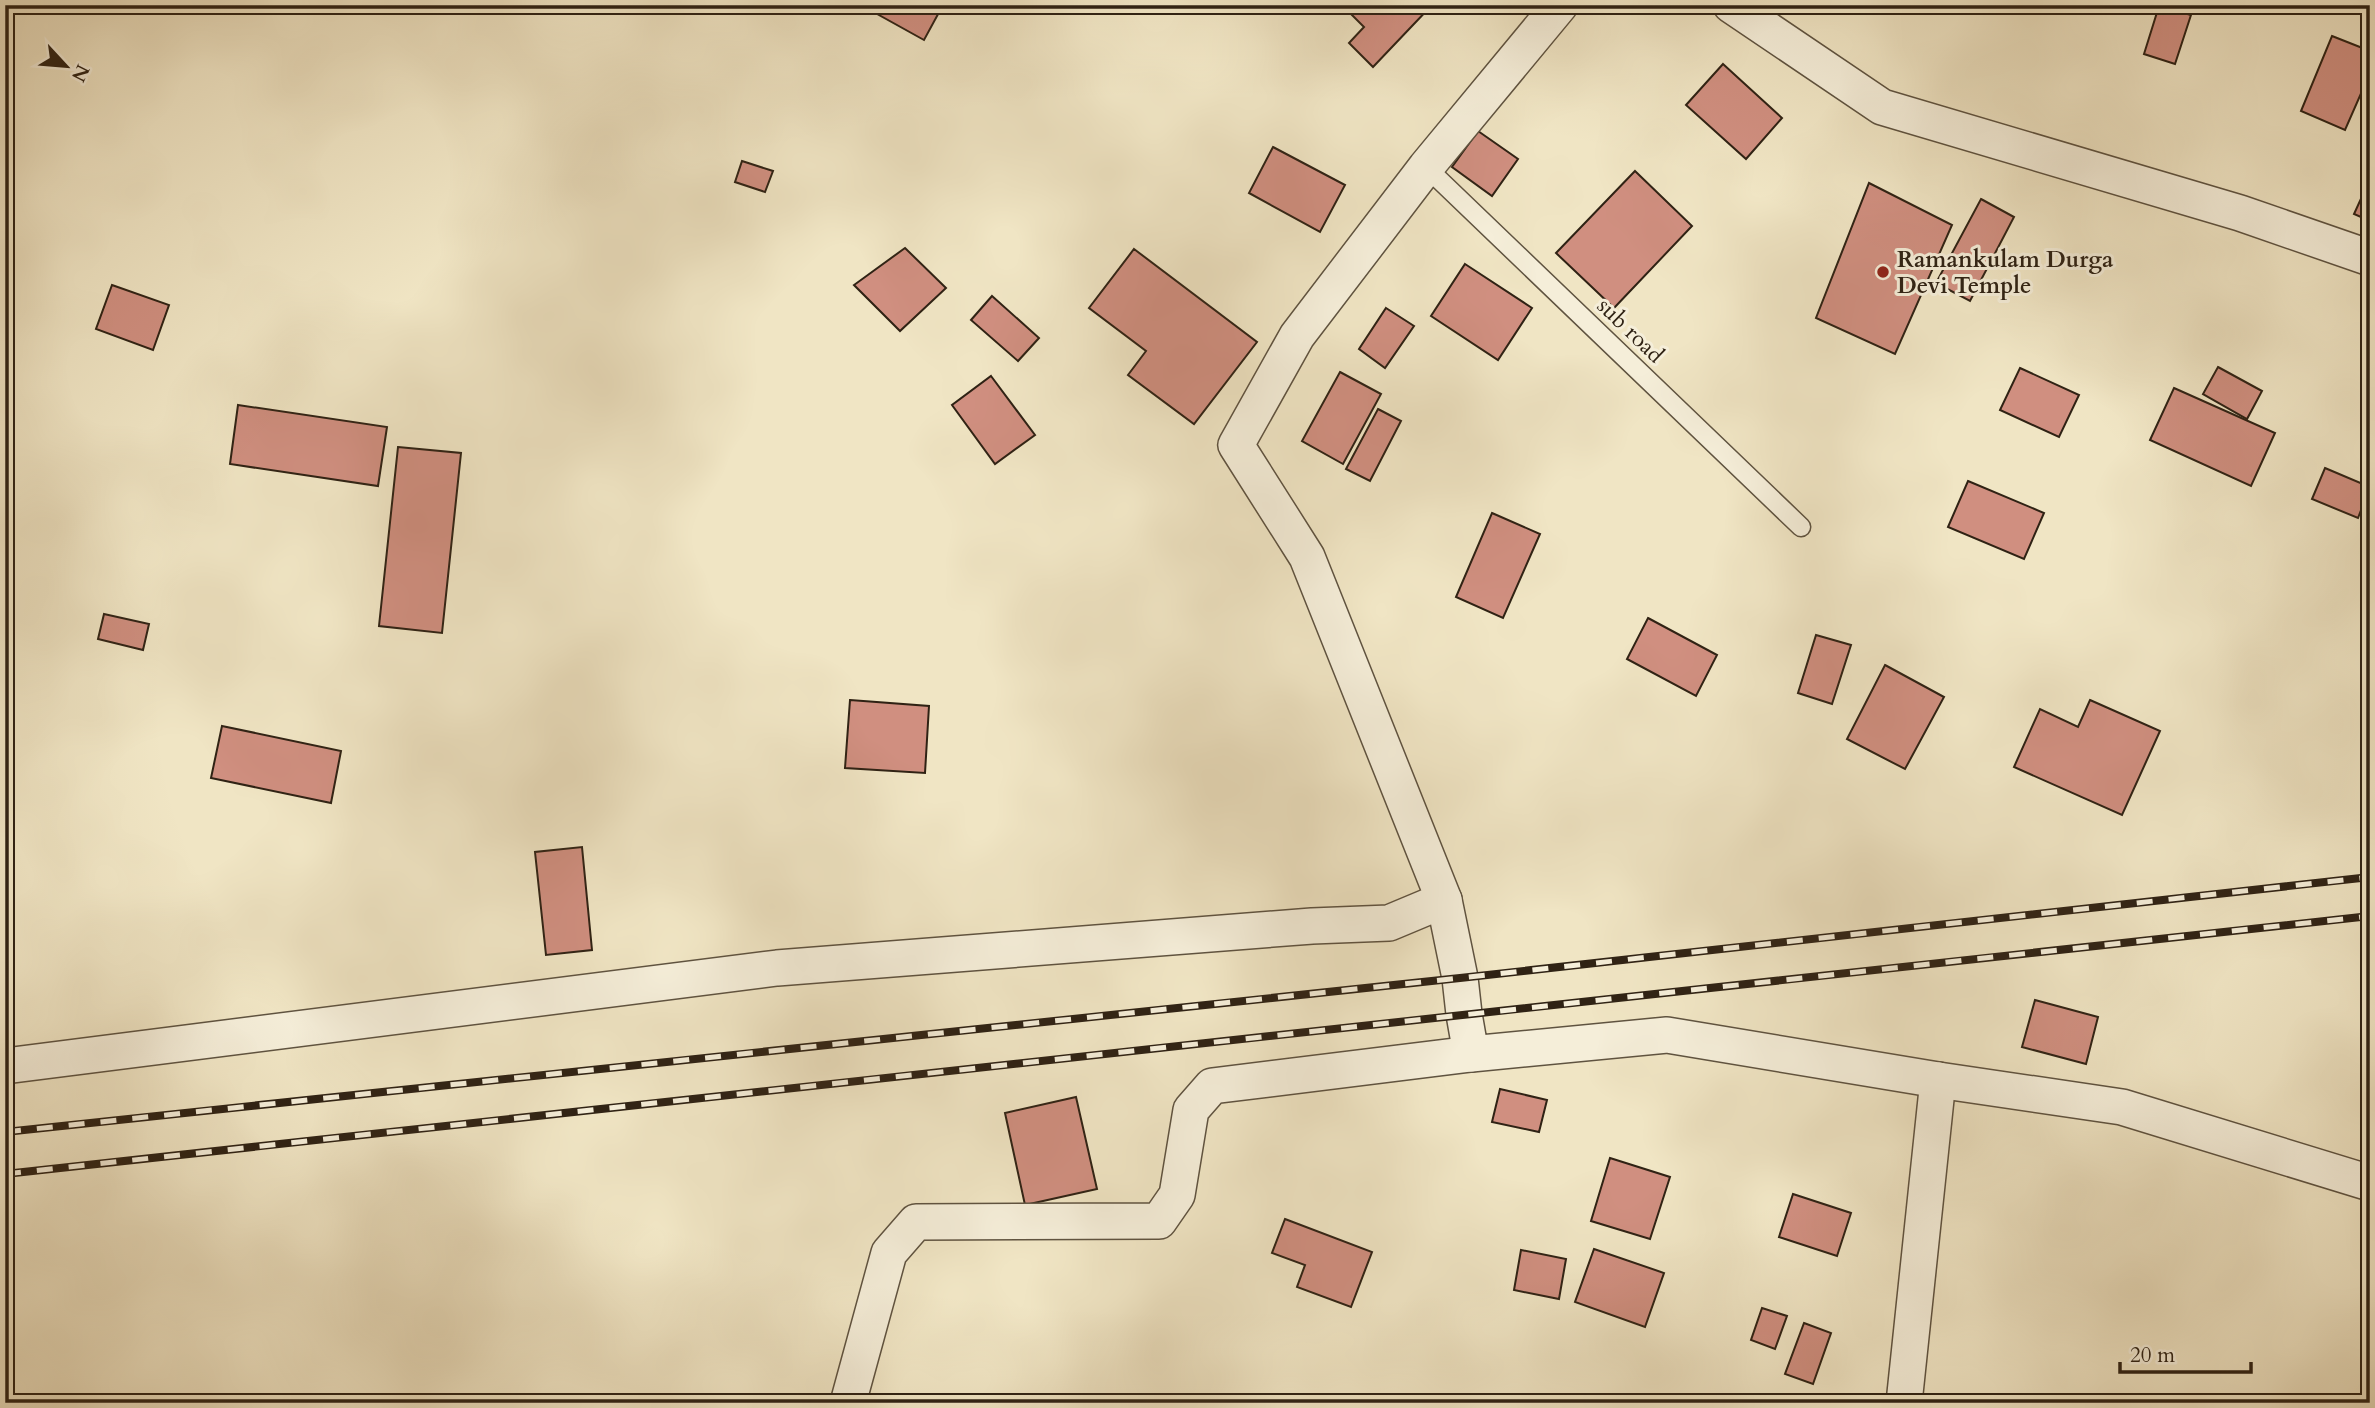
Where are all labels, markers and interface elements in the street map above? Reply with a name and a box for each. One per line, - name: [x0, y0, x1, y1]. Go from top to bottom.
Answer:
- north arrow: [32, 32, 102, 102]
- text: N: [65, 60, 96, 87]
- place label: Ramankulam Durga Devi Temple: [1897, 244, 2114, 301]
- marker: Ramankulam Durga Devi Temple: [1875, 264, 1891, 280]
- street label: sub road: [1590, 291, 1671, 370]
- scale bar: [2120, 1331, 2251, 1375]
- text: 20 m: [2130, 1341, 2175, 1370]

